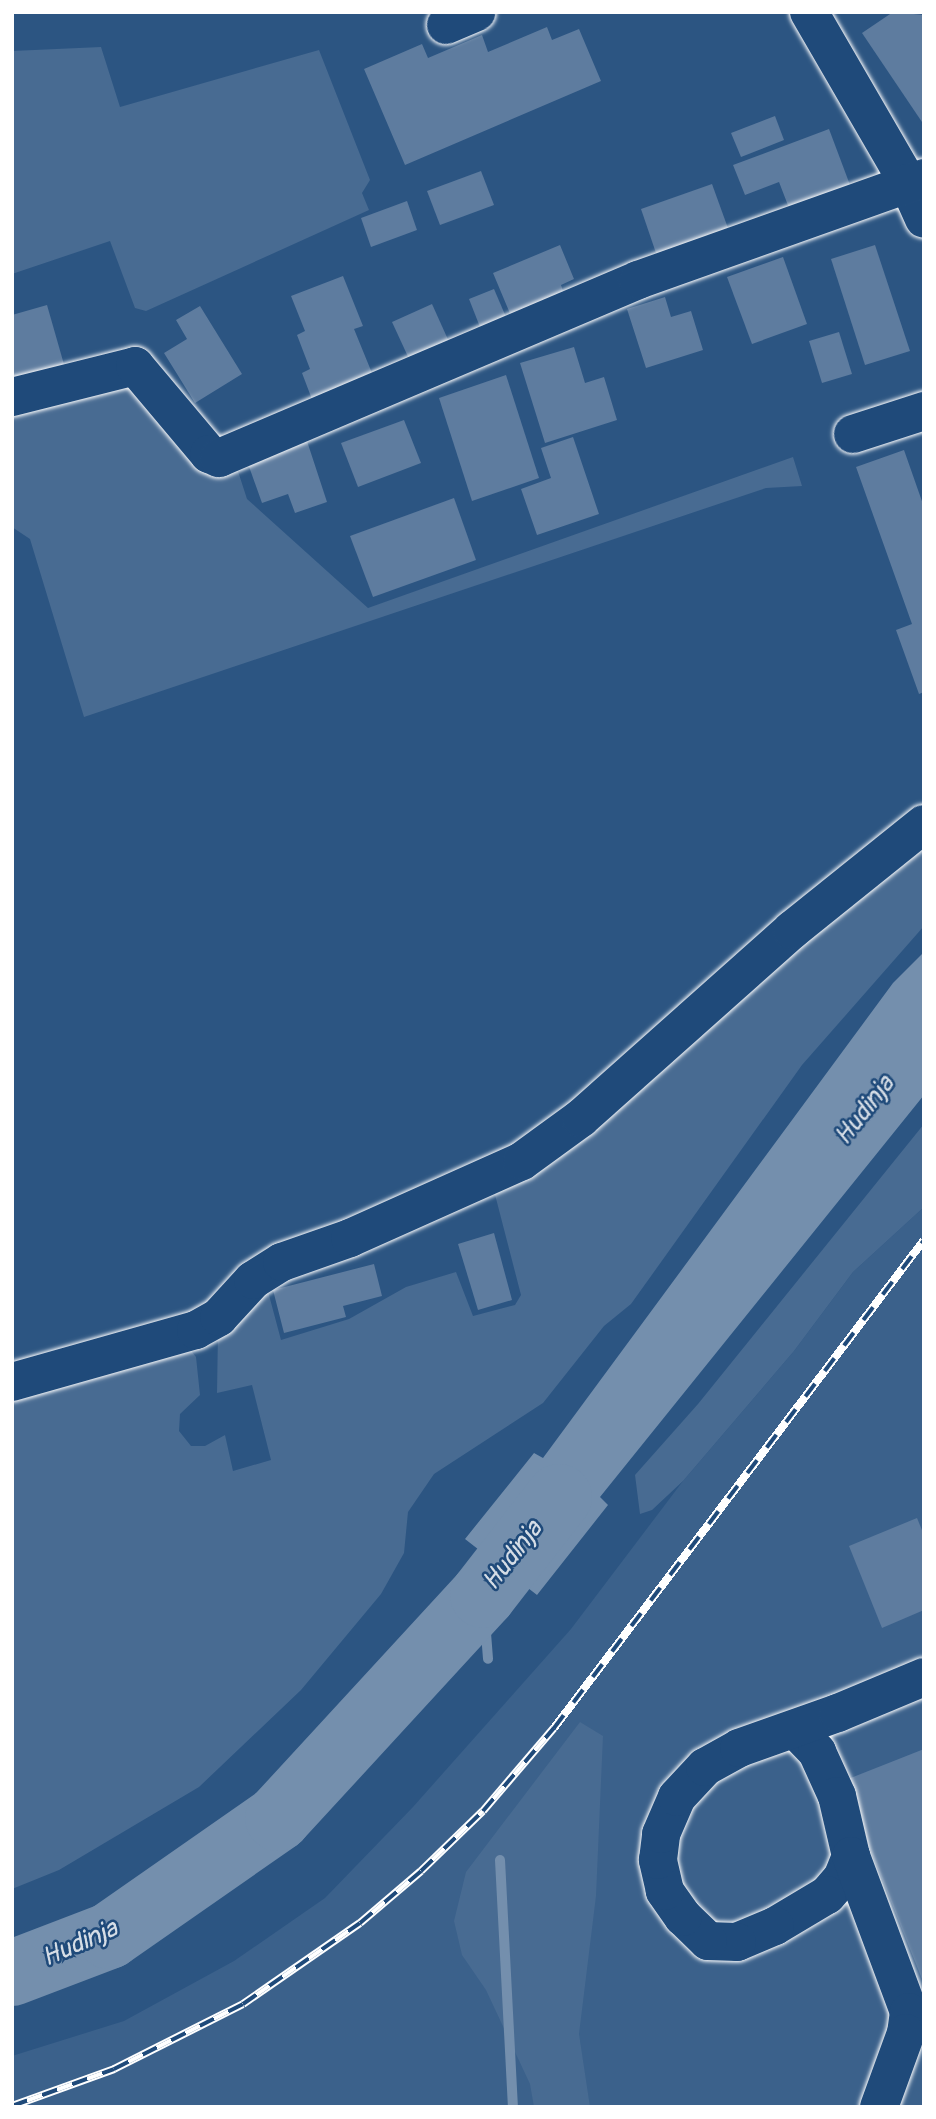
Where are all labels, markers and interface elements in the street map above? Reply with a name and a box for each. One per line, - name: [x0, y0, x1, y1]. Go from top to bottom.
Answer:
- water label: Hudinja: [828, 1070, 902, 1152]
- water label: Hudinja: [476, 1515, 550, 1597]
- water label: Hudinja: [37, 1914, 123, 1974]

